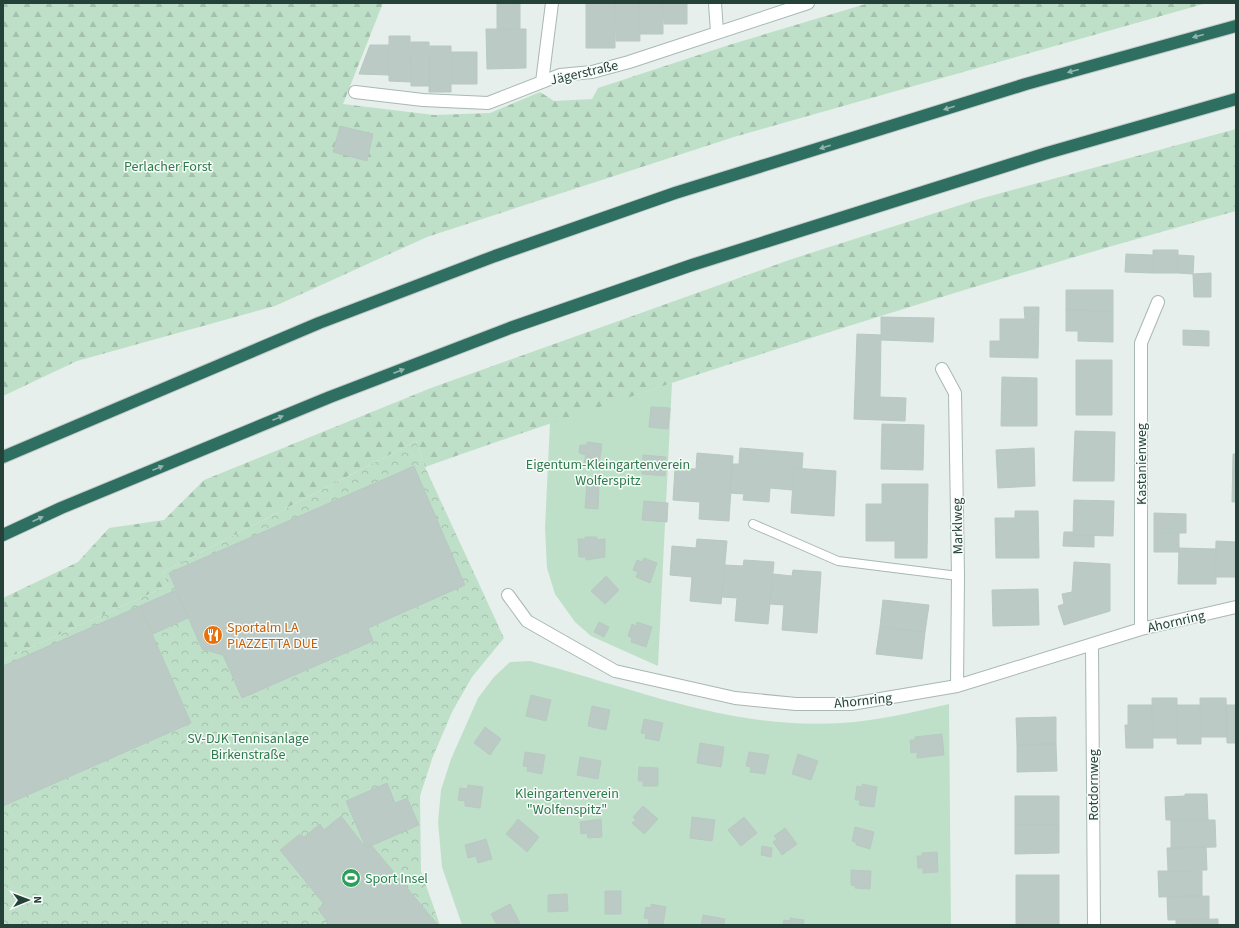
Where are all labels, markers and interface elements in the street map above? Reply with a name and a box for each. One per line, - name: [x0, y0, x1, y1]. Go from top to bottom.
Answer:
- one-way arrow: [1192, 33, 1204, 39]
- street label: Jägerstraße: [548, 55, 620, 91]
- one-way arrow: [1067, 68, 1079, 74]
- one-way arrow: [942, 105, 954, 111]
- one-way arrow: [818, 144, 830, 150]
- park label: Perlacher Forst: [124, 157, 212, 177]
- one-way arrow: [393, 367, 405, 373]
- one-way arrow: [273, 415, 285, 421]
- street label: Kastanienweg: [1132, 423, 1152, 505]
- park label: Eigentum-Kleingartenverein Wolferspitz: [526, 455, 690, 491]
- one-way arrow: [152, 465, 164, 471]
- street label: Marklweg: [948, 498, 968, 554]
- one-way arrow: [33, 516, 44, 522]
- street label: Ahornring: [1146, 606, 1207, 638]
- place label: Sportalm LA PIAZZETTA DUE: [227, 618, 318, 654]
- restaurant icon: Sportalm LA PIAZZETTA DUE: [202, 624, 224, 646]
- street label: Ahornring: [833, 688, 893, 714]
- park label: SV-DJK Tennisanlage Birkenstraße: [187, 729, 309, 765]
- street label: Rotdornweg: [1084, 749, 1104, 821]
- park label: Kleingartenverein "Wolfenspitz": [515, 784, 619, 820]
- sports icon: Sport Insel: [340, 867, 362, 889]
- place label: Sport Insel: [365, 869, 428, 889]
- north arrow: [8, 880, 48, 920]
- text: N: [30, 896, 45, 904]

